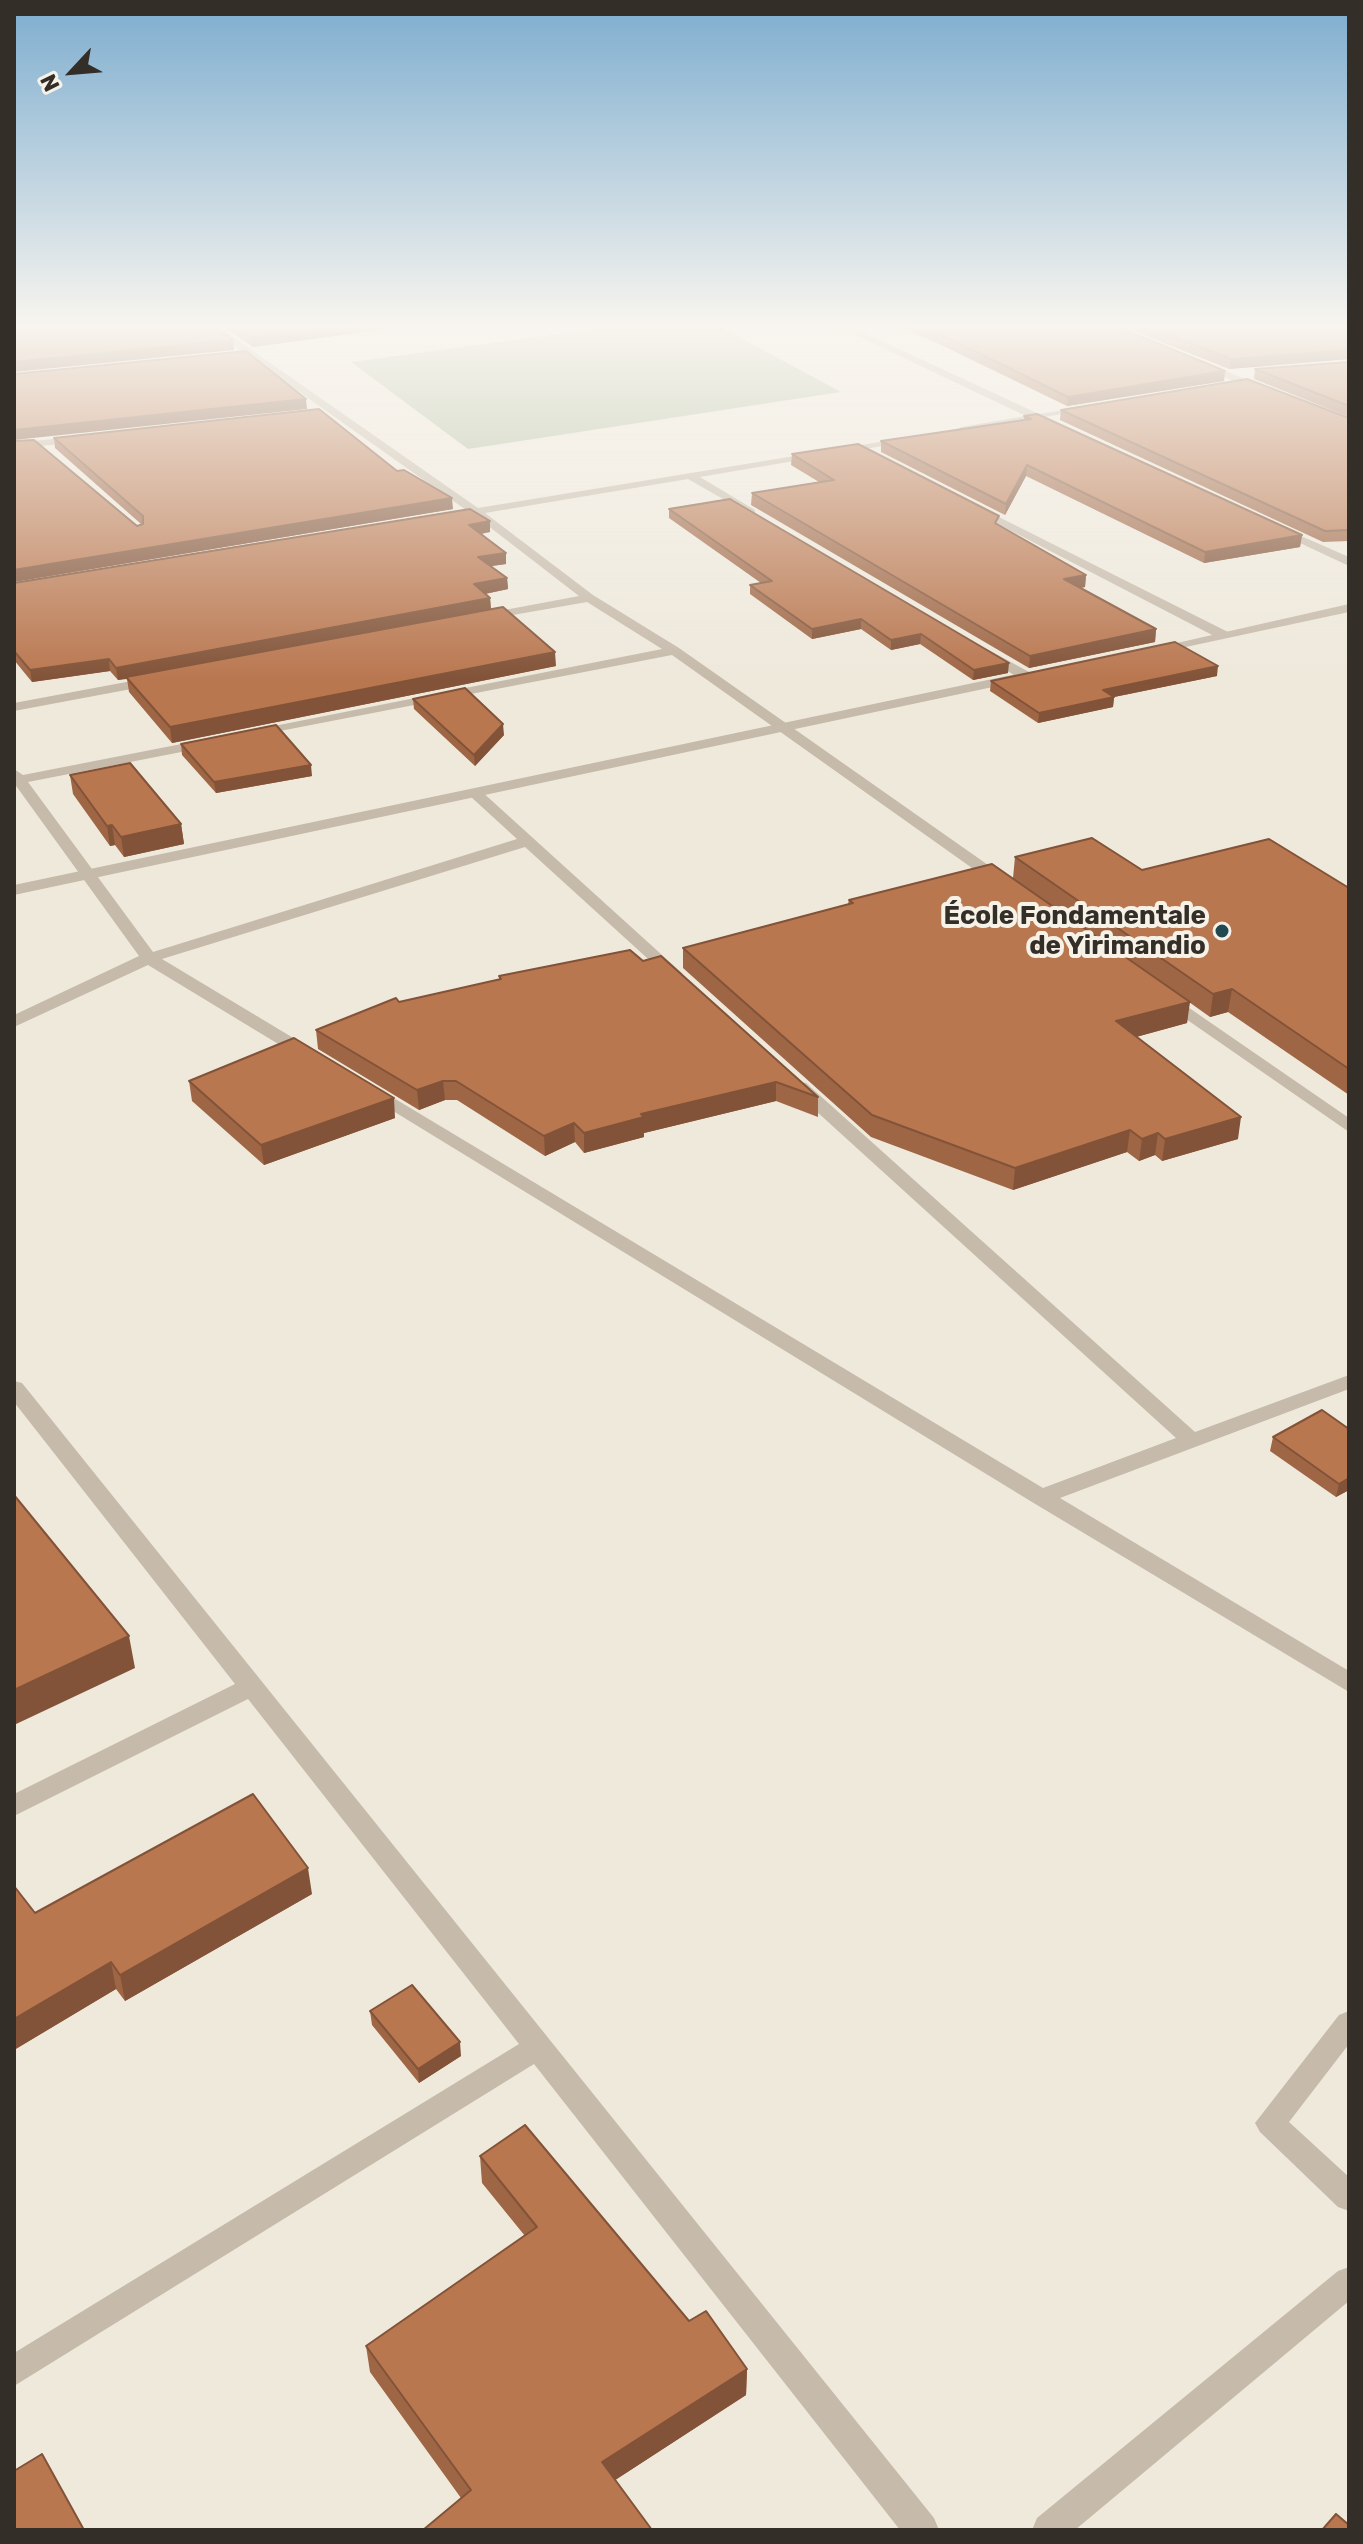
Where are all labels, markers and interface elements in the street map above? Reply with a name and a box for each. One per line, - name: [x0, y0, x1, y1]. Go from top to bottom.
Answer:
- north arrow: [32, 32, 112, 112]
- text: N: [34, 70, 66, 96]
- place label: École Fondamentale de Yirimandio: [943, 900, 1206, 962]
- marker: École Fondamentale de Yirimandio: [1213, 922, 1231, 940]

